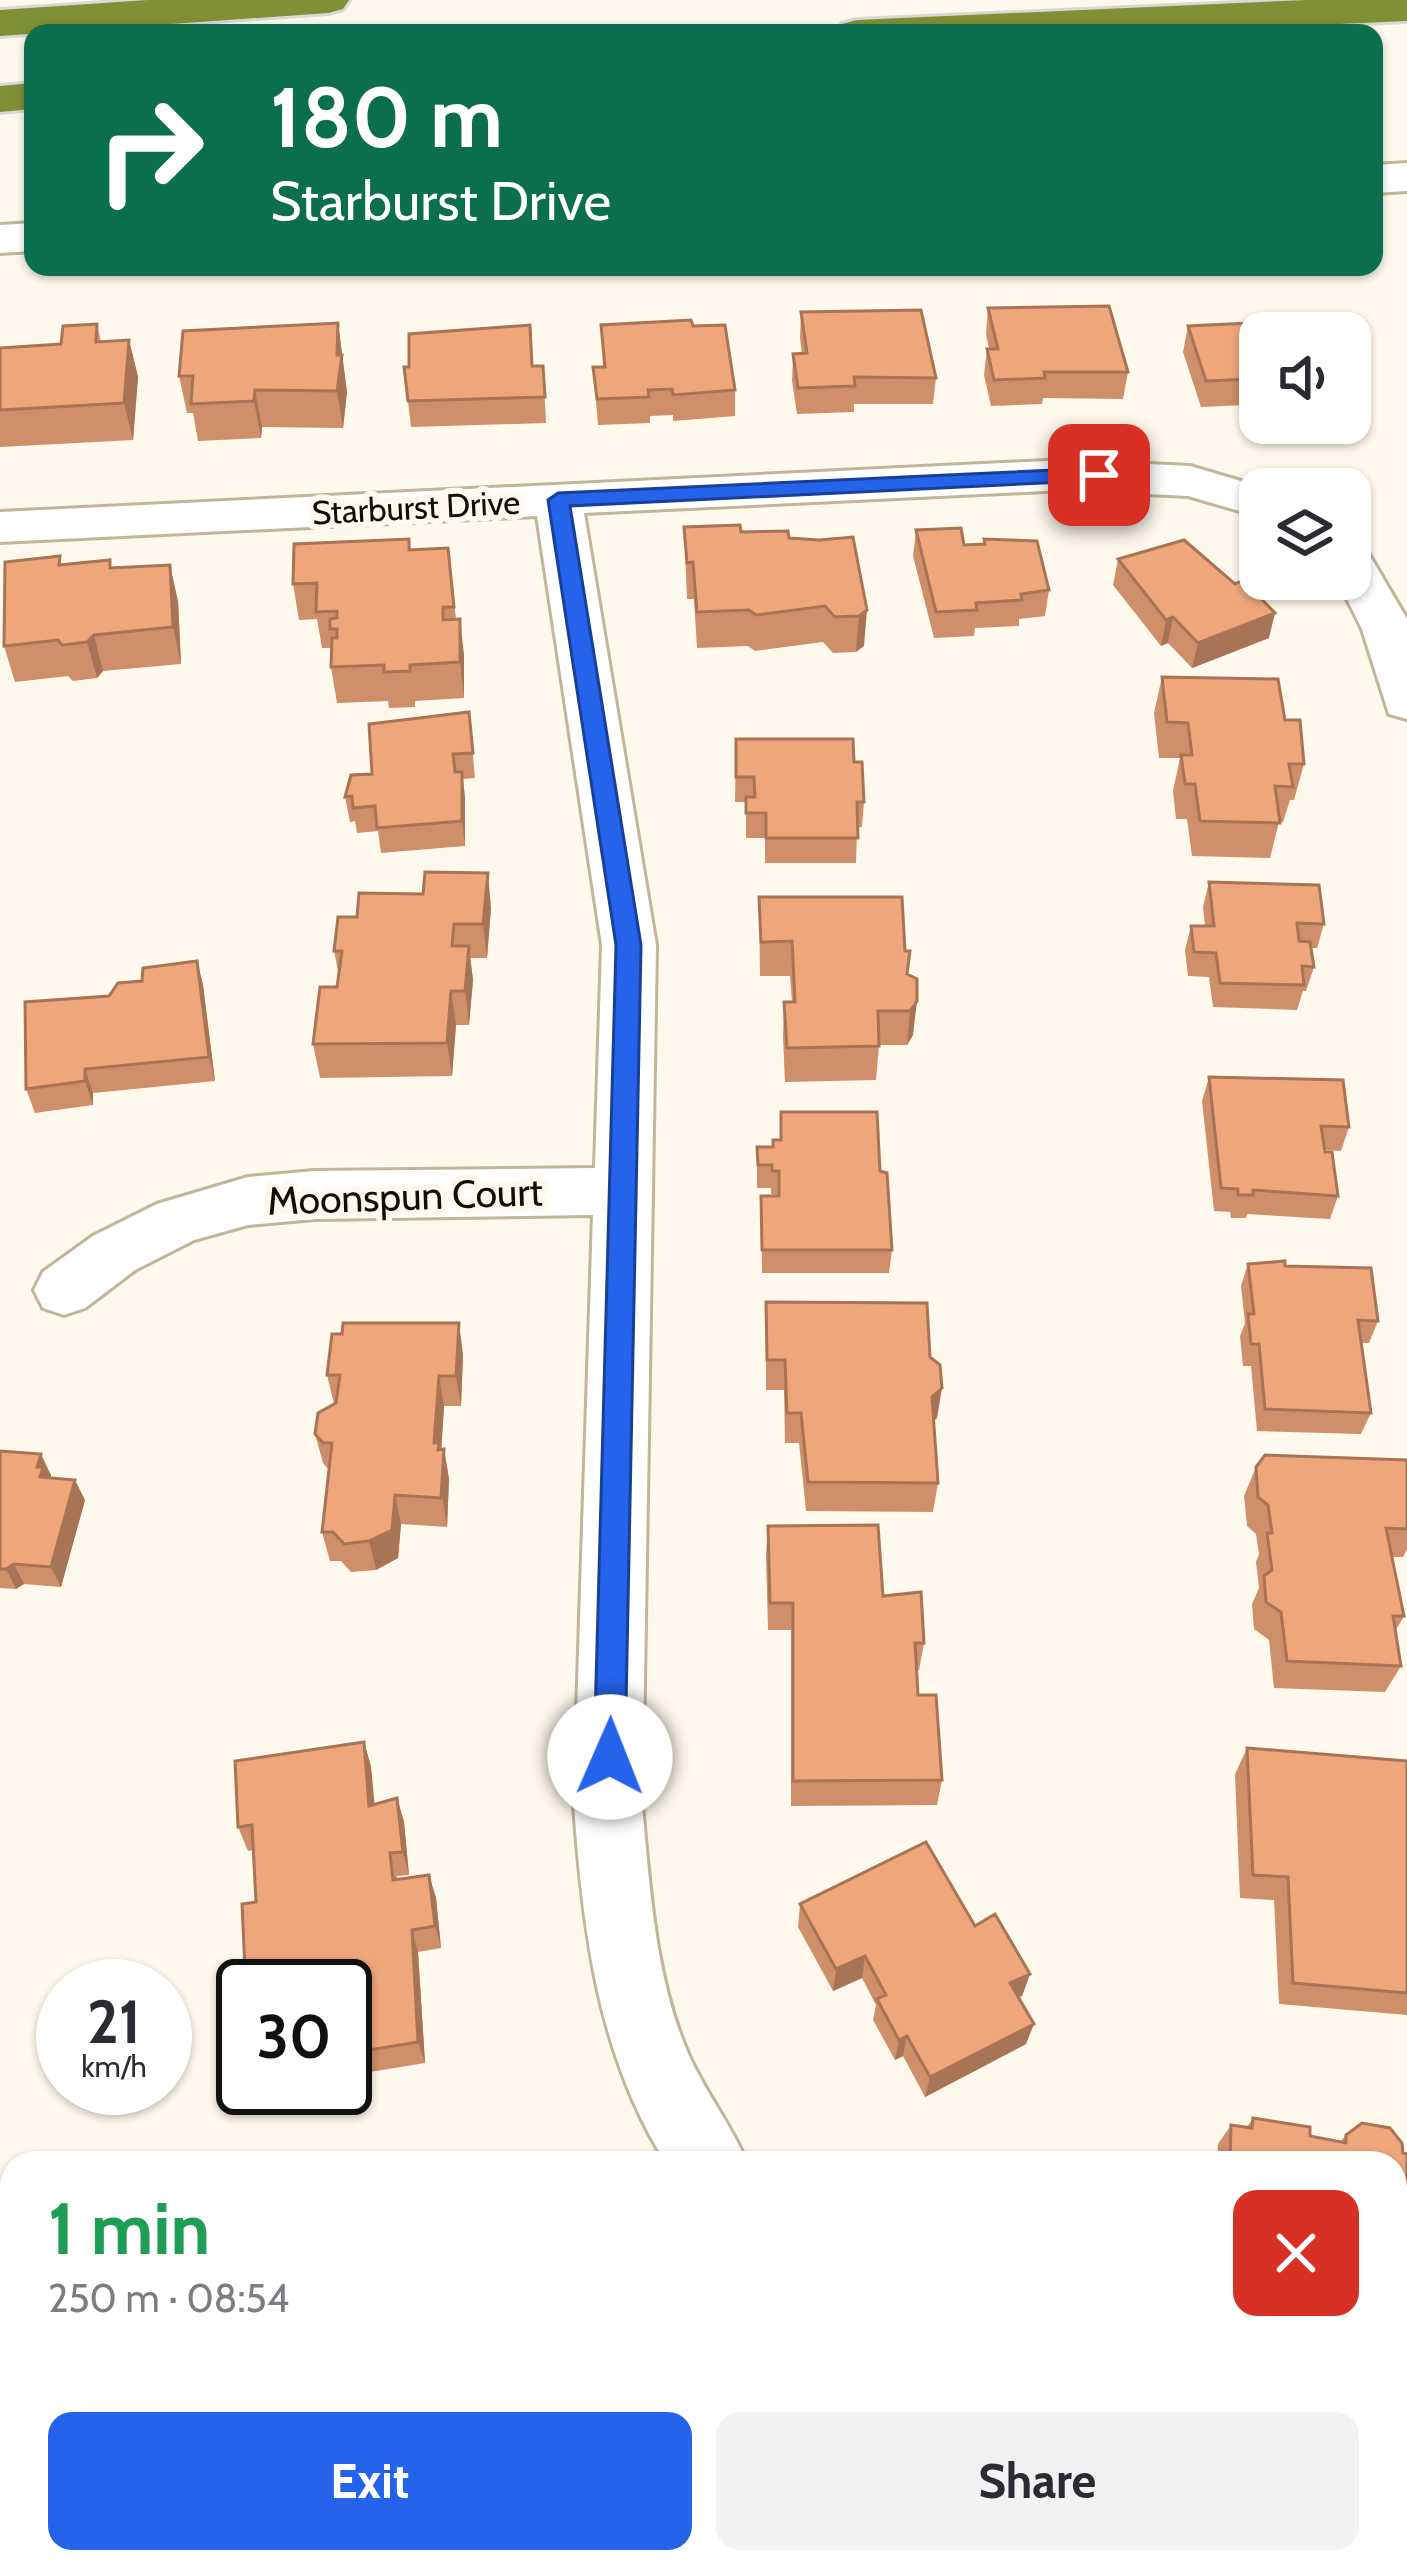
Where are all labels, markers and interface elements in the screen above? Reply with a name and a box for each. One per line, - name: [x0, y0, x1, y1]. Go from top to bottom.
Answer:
- text: 180 m: [270, 66, 503, 168]
- icon: right: [72, 72, 228, 228]
- text: Starburst Drive: [270, 168, 611, 234]
- map controls: [1239, 312, 1371, 600]
- button: sound: [1239, 312, 1371, 444]
- pin: [1048, 424, 1150, 526]
- icon: arrive: [1066, 442, 1132, 508]
- button: layers: [1239, 468, 1371, 600]
- street label: Starburst Drive: [311, 482, 521, 532]
- street label: Moonspun Court: [266, 1167, 544, 1225]
- position arrow: [547, 1694, 673, 1820]
- speed limit sign: 30: [216, 1959, 372, 2115]
- text: 21: [87, 1985, 141, 2058]
- text: km/h: [81, 2048, 147, 2085]
- text: 1 min: [48, 2185, 210, 2272]
- button: close: [1233, 2190, 1359, 2316]
- text: 250 m · 08:54: [48, 2274, 289, 2322]
- button: Exit: [48, 2412, 692, 2550]
- button: Share: [716, 2412, 1359, 2550]

